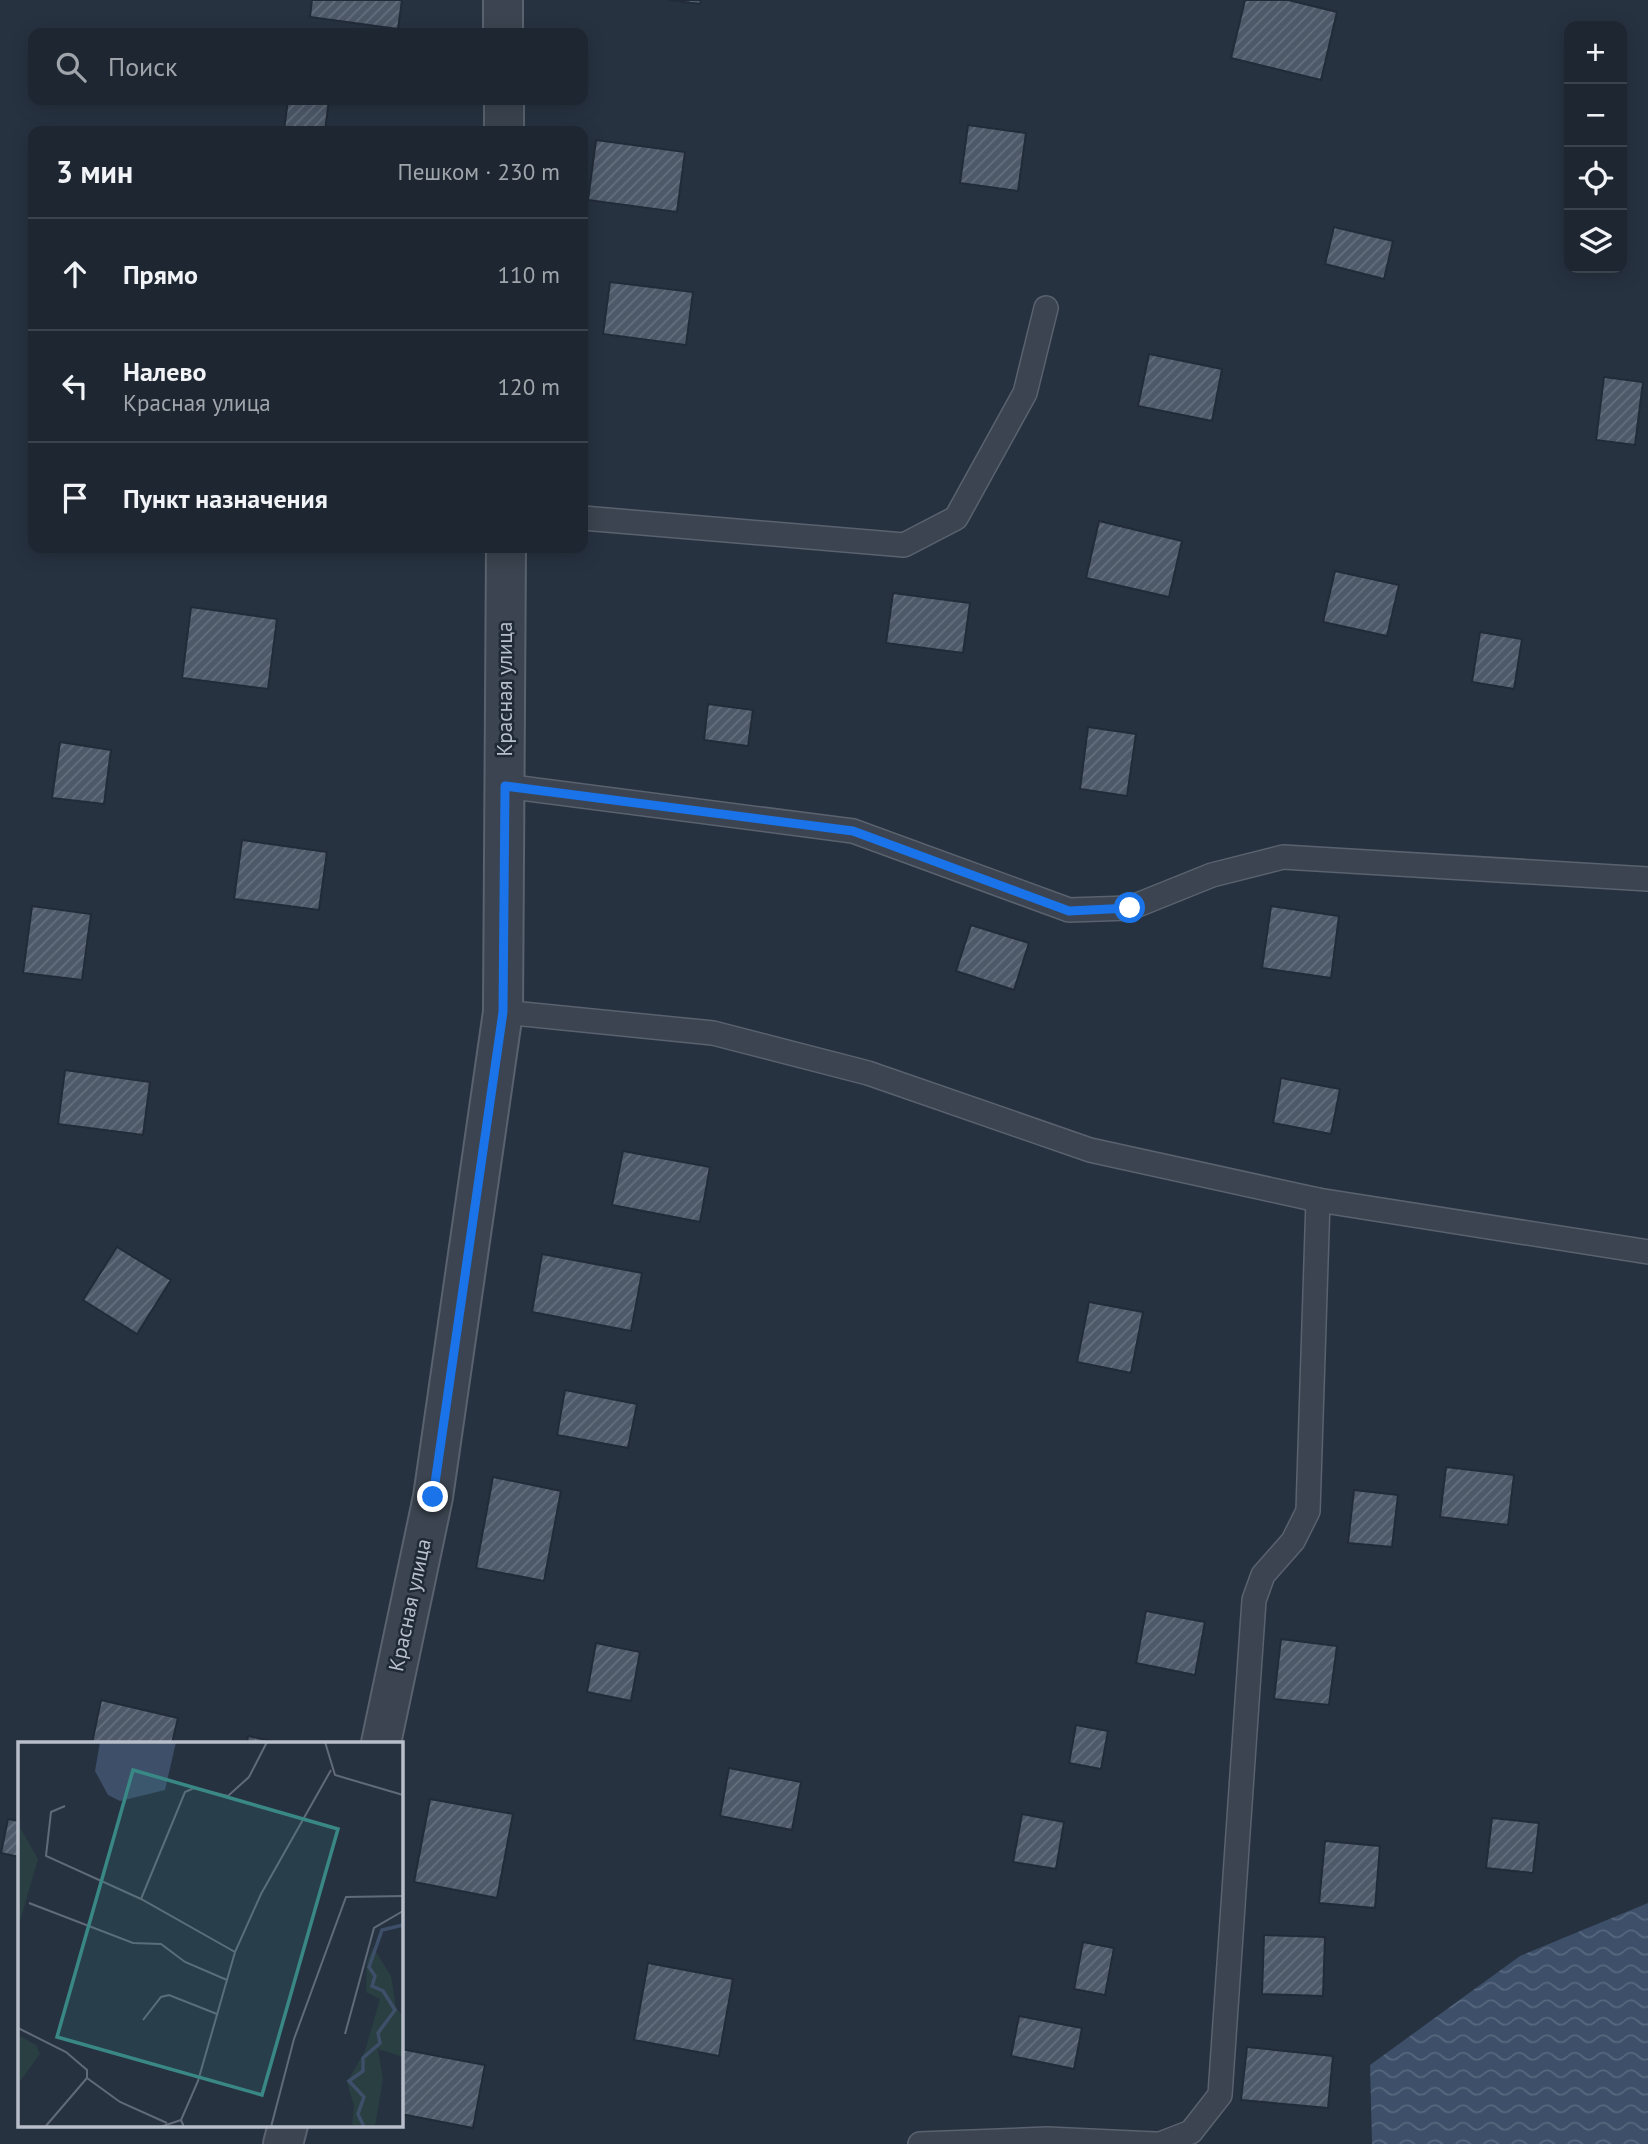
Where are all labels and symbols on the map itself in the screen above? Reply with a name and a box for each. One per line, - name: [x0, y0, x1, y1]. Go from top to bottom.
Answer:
- street label: Красная улица: [491, 622, 518, 756]
- route start: [1114, 892, 1145, 923]
- route end: [417, 1481, 448, 1512]
- street label: Красная улица: [382, 1536, 437, 1674]
- inset map: [18, 1742, 402, 2126]

